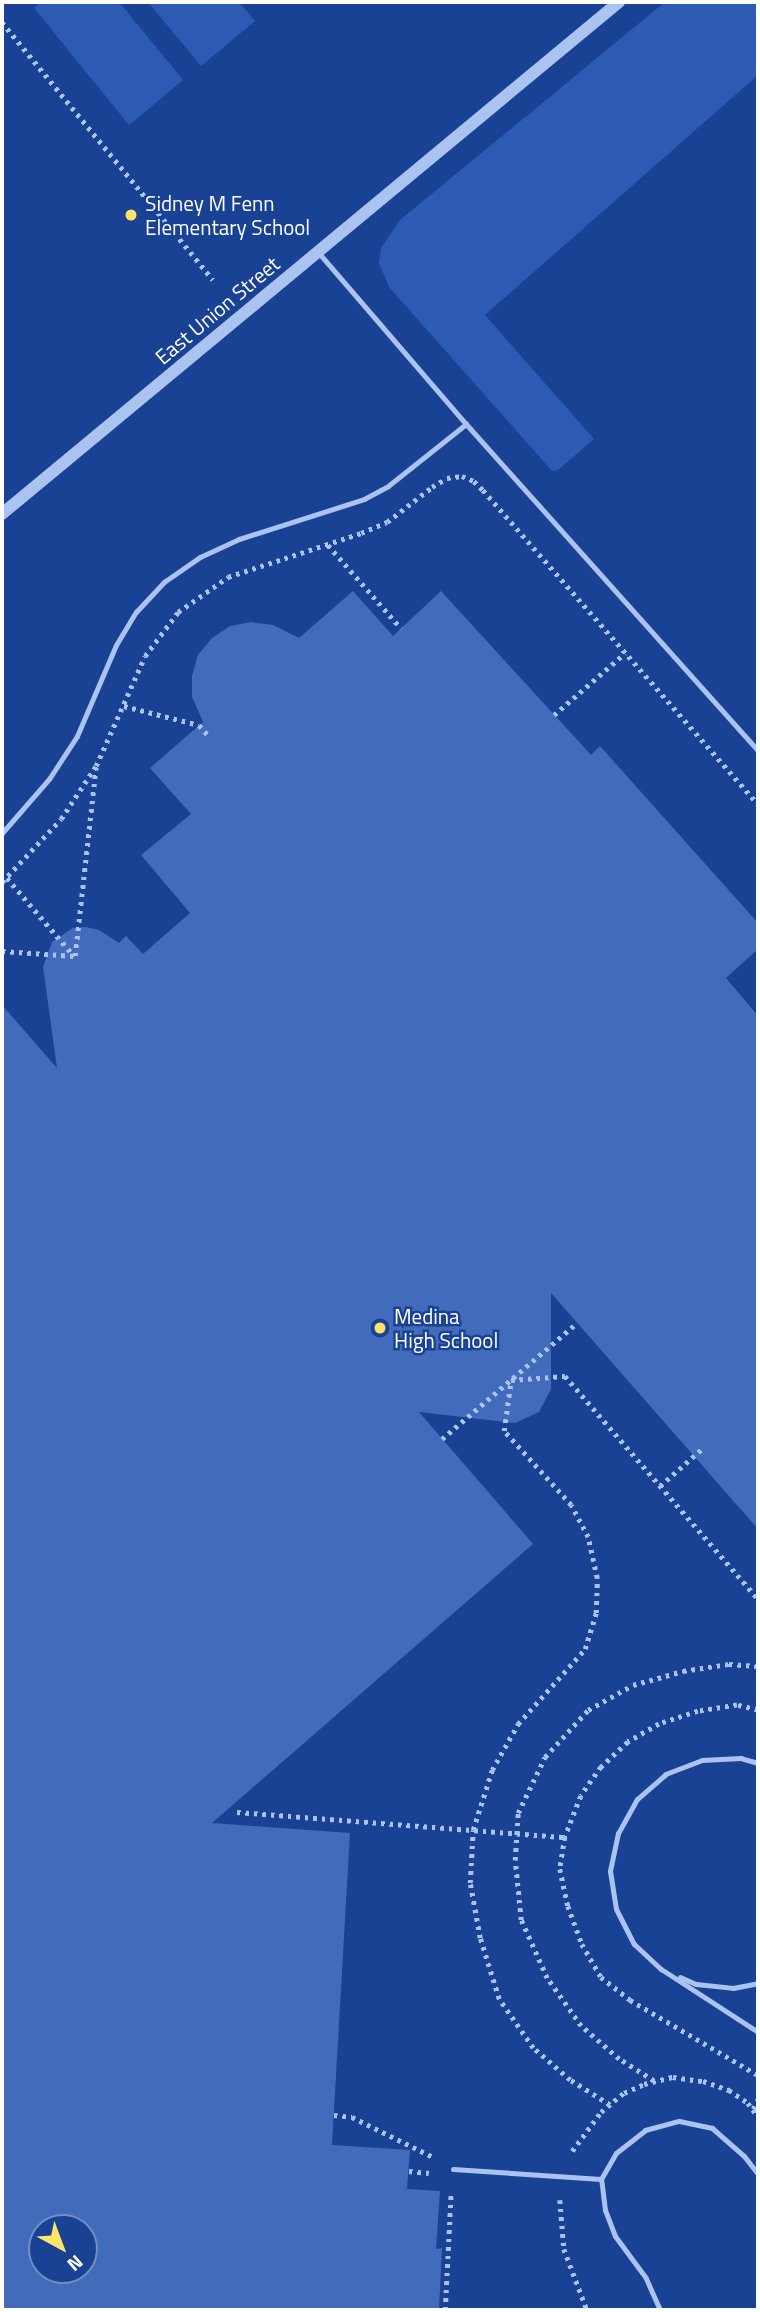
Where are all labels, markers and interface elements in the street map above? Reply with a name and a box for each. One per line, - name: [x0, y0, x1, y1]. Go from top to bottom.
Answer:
- place label: Sidney M Fenn Elementary School: [145, 190, 310, 240]
- marker: Sidney M Fenn Elementary School: [123, 207, 139, 223]
- street label: East Union Street: [150, 251, 284, 369]
- place label: Medina High School: [394, 1303, 498, 1353]
- marker: Medina High School: [372, 1320, 388, 1336]
- north arrow: [28, 2214, 98, 2284]
- text: N: [61, 2248, 90, 2279]

